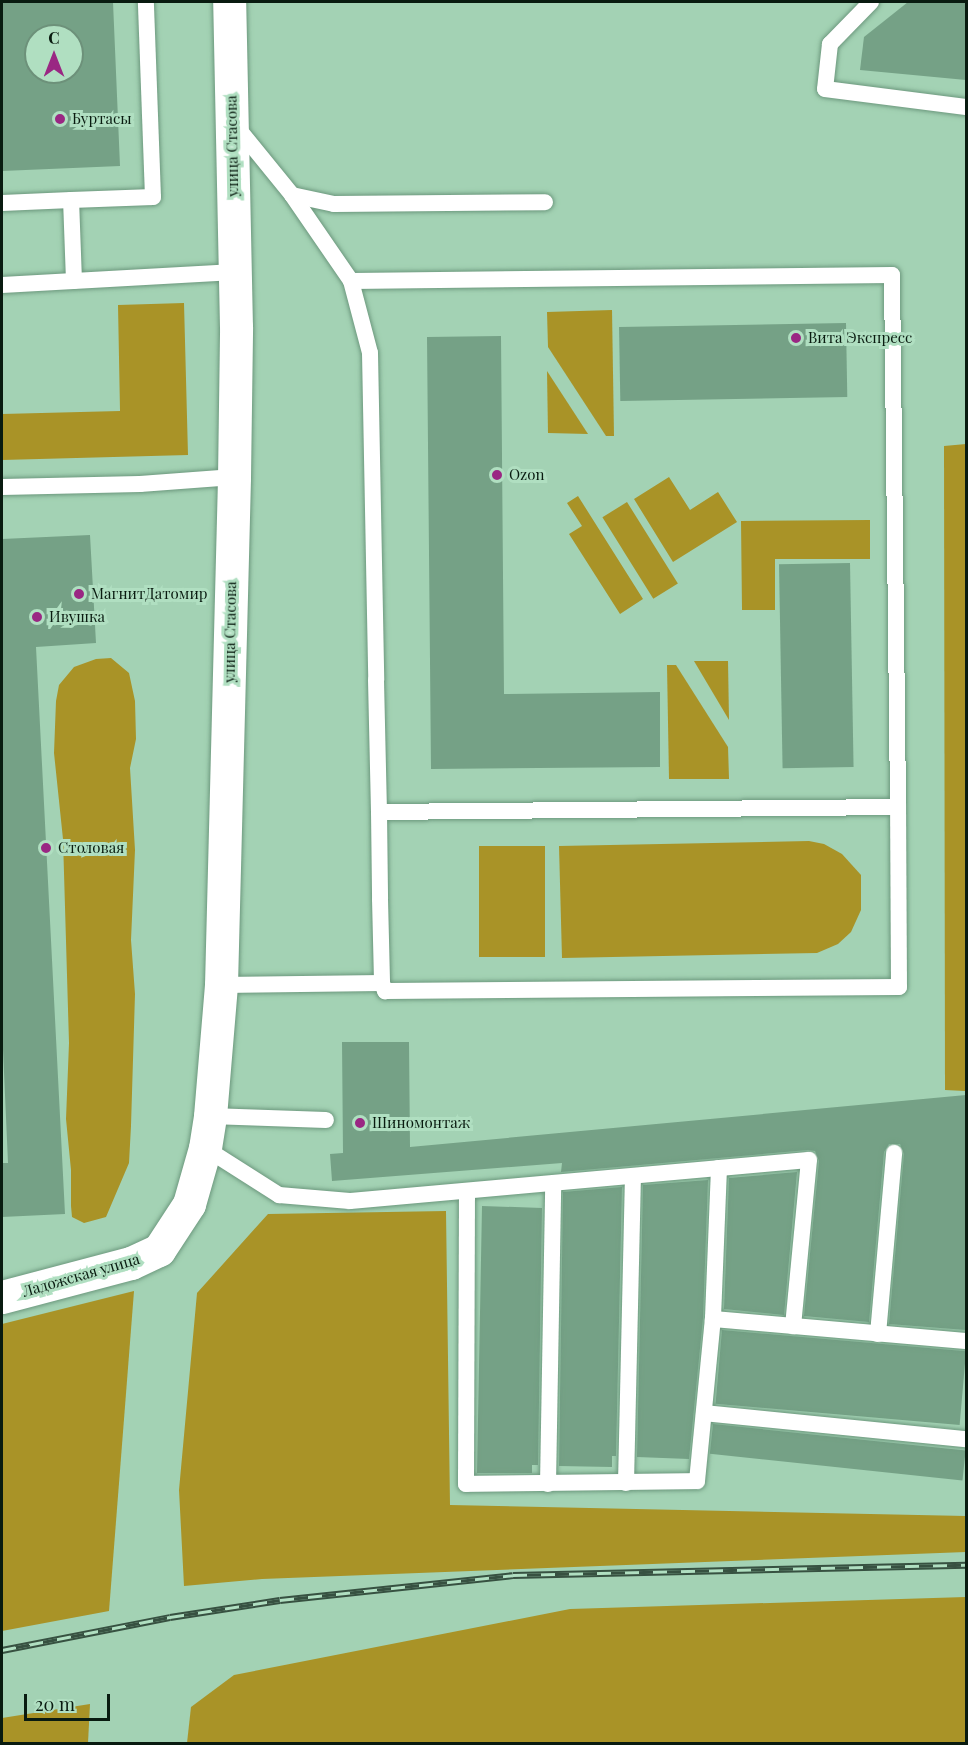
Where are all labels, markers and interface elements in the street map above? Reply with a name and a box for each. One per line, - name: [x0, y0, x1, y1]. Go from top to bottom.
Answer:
- north arrow: [24, 24, 84, 84]
- text: С: [48, 27, 60, 48]
- street label: улица Стасова: [222, 95, 242, 197]
- place label: Буртасы: [72, 110, 132, 128]
- marker: Буртасы: [53, 112, 67, 126]
- place label: Вита Экспресс: [808, 329, 912, 347]
- marker: Вита Экспресс: [789, 331, 803, 345]
- place label: Ozon: [509, 466, 544, 484]
- marker: Ozon: [490, 468, 504, 482]
- street label: улица Стасова: [220, 581, 240, 683]
- place label: МагнитДатомир: [91, 585, 207, 603]
- marker: МагнитДатомир: [72, 587, 86, 601]
- place label: Ивушка: [49, 608, 105, 626]
- marker: Ивушка: [30, 610, 44, 624]
- place label: Столовая: [58, 839, 124, 857]
- marker: Столовая: [39, 841, 53, 855]
- place label: Шиномонтаж: [372, 1114, 470, 1132]
- marker: Шиномонтаж: [353, 1116, 367, 1130]
- street label: Ладожская улица: [20, 1250, 142, 1300]
- scale bar: [27, 1682, 112, 1720]
- text: 20 m: [35, 1692, 75, 1716]

